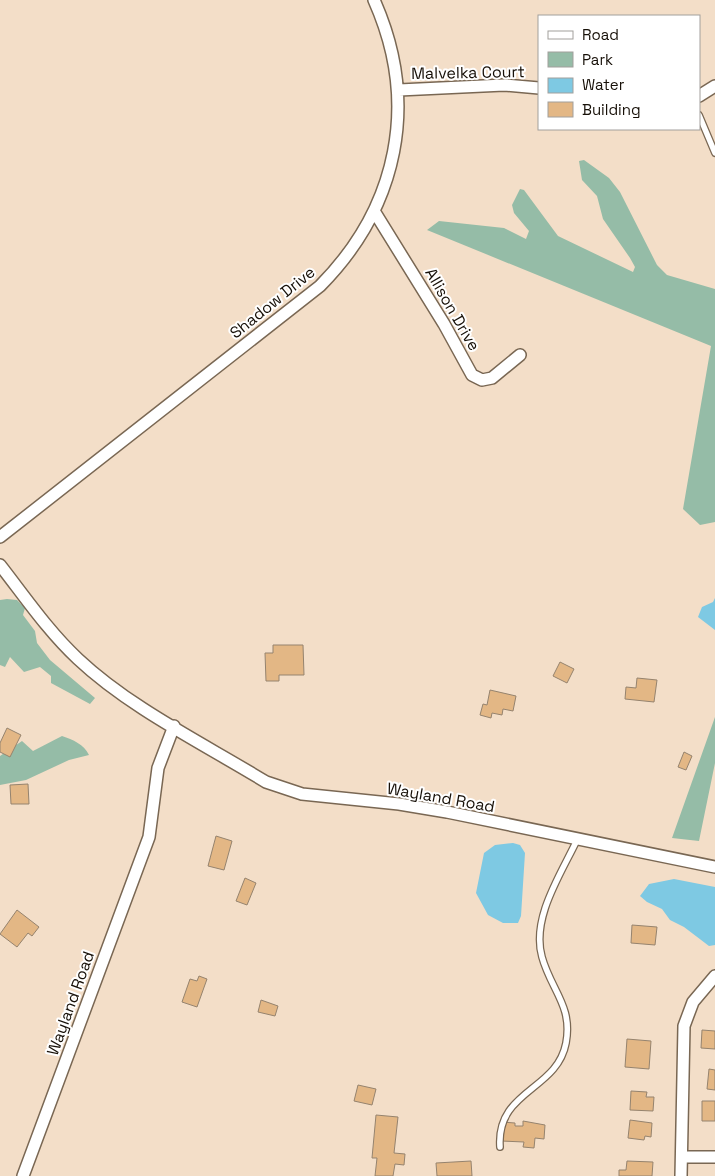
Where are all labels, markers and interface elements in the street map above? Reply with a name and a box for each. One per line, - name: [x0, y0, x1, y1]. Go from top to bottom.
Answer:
- legend: [538, 15, 700, 130]
- text: Road: [582, 25, 619, 44]
- text: Park: [582, 50, 613, 69]
- street label: Malvelka Court: [411, 61, 525, 84]
- text: Water: [582, 75, 625, 94]
- text: Building: [582, 100, 641, 119]
- street label: Shadow Drive: [225, 262, 319, 343]
- street label: Allison Drive: [420, 264, 485, 355]
- street label: Wayland Road: [385, 778, 497, 817]
- street label: Wayland Road: [42, 948, 99, 1058]

